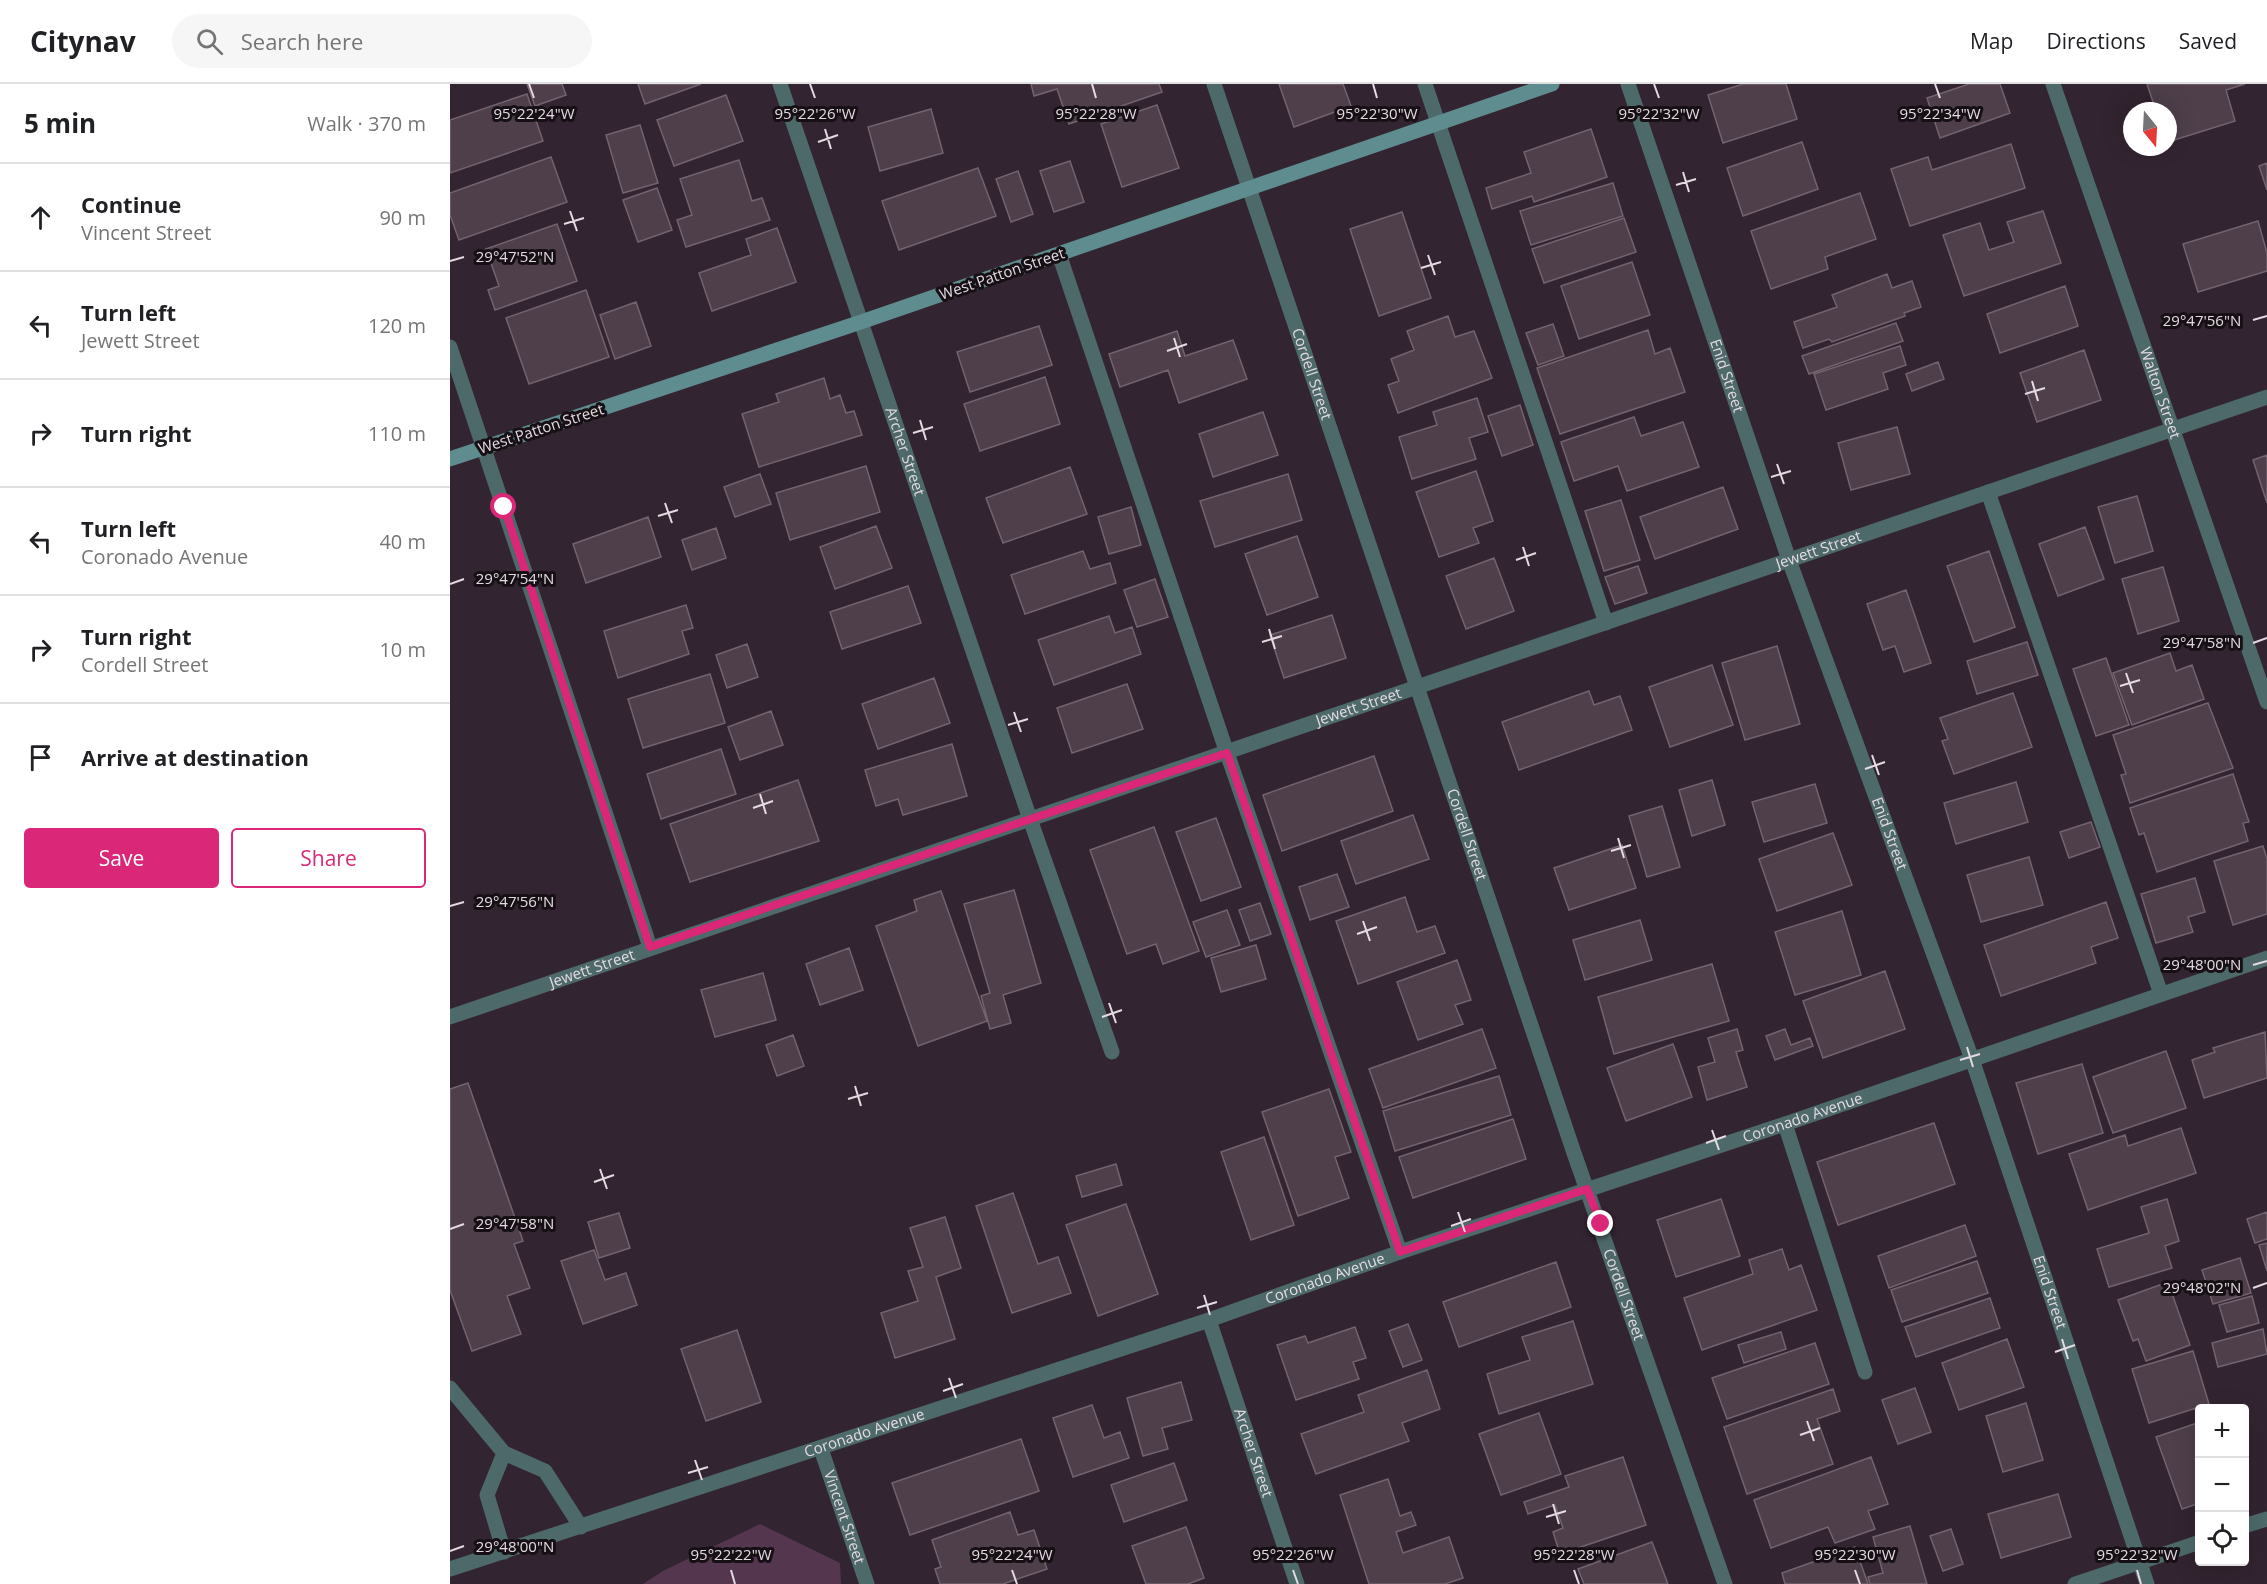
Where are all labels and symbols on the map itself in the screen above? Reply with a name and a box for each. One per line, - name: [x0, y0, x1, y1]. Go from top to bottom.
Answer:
- north arrow: [2123, 102, 2177, 156]
- text: 95°22'24"W: [494, 103, 575, 123]
- text: 95°22'26"W: [775, 103, 856, 123]
- text: 95°22'28"W: [1056, 103, 1137, 123]
- text: 95°22'30"W: [1337, 103, 1418, 123]
- text: 95°22'32"W: [1619, 103, 1700, 123]
- text: 95°22'34"W: [1900, 103, 1981, 123]
- street label: West Patton Street: [937, 242, 1067, 304]
- text: 29°47'52"N: [476, 246, 554, 266]
- text: 29°47'56"N: [2163, 310, 2241, 330]
- street label: Cordell Street: [1288, 325, 1337, 422]
- street label: Enid Street: [1706, 336, 1749, 415]
- street label: Walton Street: [2136, 344, 2186, 441]
- street label: West Patton Street: [475, 398, 606, 458]
- street label: Archer Street: [882, 404, 930, 498]
- route start: [490, 493, 516, 519]
- street label: Jewett Street: [1771, 525, 1864, 574]
- text: 29°47'54"N: [476, 568, 554, 588]
- text: 29°47'58"N: [2163, 632, 2241, 652]
- street label: Jewett Street: [1311, 682, 1404, 731]
- street label: Cordell Street: [1443, 786, 1492, 883]
- street label: Enid Street: [1868, 794, 1913, 873]
- text: 29°47'56"N: [476, 891, 554, 911]
- street label: Jewett Street: [544, 944, 637, 992]
- text: 29°48'00"N: [2163, 954, 2241, 974]
- street label: Coronado Avenue: [1740, 1087, 1865, 1146]
- route end: [1587, 1210, 1613, 1236]
- text: 29°47'58"N: [476, 1213, 554, 1233]
- street label: Cordell Street: [1599, 1246, 1650, 1343]
- street label: Coronado Avenue: [1262, 1247, 1387, 1308]
- street label: Enid Street: [2029, 1253, 2072, 1331]
- text: 29°48'02"N: [2163, 1277, 2241, 1297]
- street label: Coronado Avenue: [801, 1403, 927, 1461]
- street label: Archer Street: [1230, 1405, 1278, 1500]
- street label: Vincent Street: [820, 1467, 870, 1566]
- text: 29°48'00"N: [476, 1536, 554, 1556]
- text: 95°22'22"W: [691, 1544, 772, 1564]
- text: 95°22'24"W: [972, 1544, 1053, 1564]
- text: 95°22'26"W: [1253, 1544, 1334, 1564]
- text: 95°22'28"W: [1534, 1544, 1615, 1564]
- text: 95°22'30"W: [1815, 1544, 1896, 1564]
- text: 95°22'32"W: [2097, 1544, 2178, 1564]

